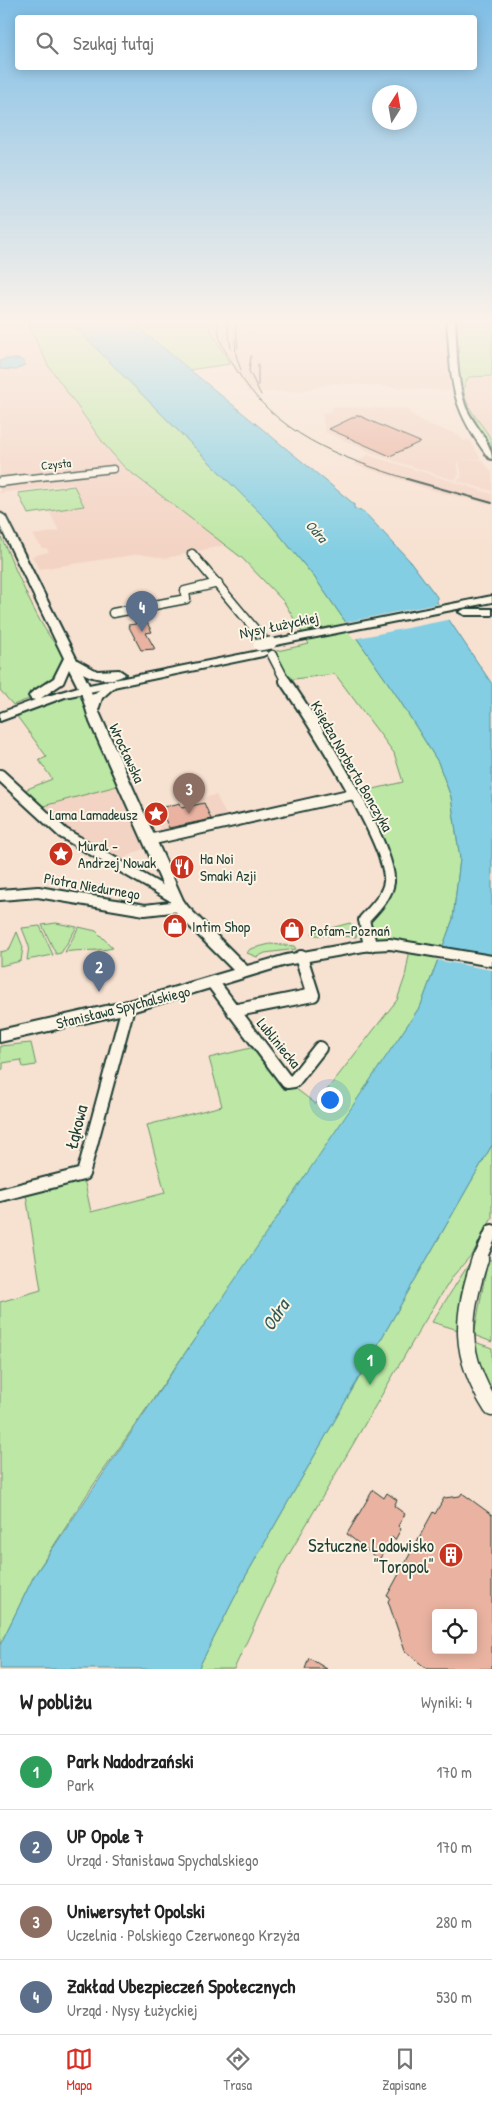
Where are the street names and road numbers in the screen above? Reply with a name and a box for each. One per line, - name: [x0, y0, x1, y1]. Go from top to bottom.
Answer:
- street label: Czysta: [40, 454, 72, 474]
- street label: Nysy Łużyckiej: [238, 606, 320, 644]
- street label: Księdza Norberta Bonczyka: [306, 697, 398, 835]
- street label: Wrocławska: [104, 720, 150, 786]
- street label: Piotra Niedurnego: [42, 867, 142, 905]
- street label: Stanisława Spychalskiego: [54, 980, 192, 1034]
- street label: Lubliniecka: [252, 1013, 306, 1073]
- street label: Łąkowa: [58, 1102, 94, 1152]

